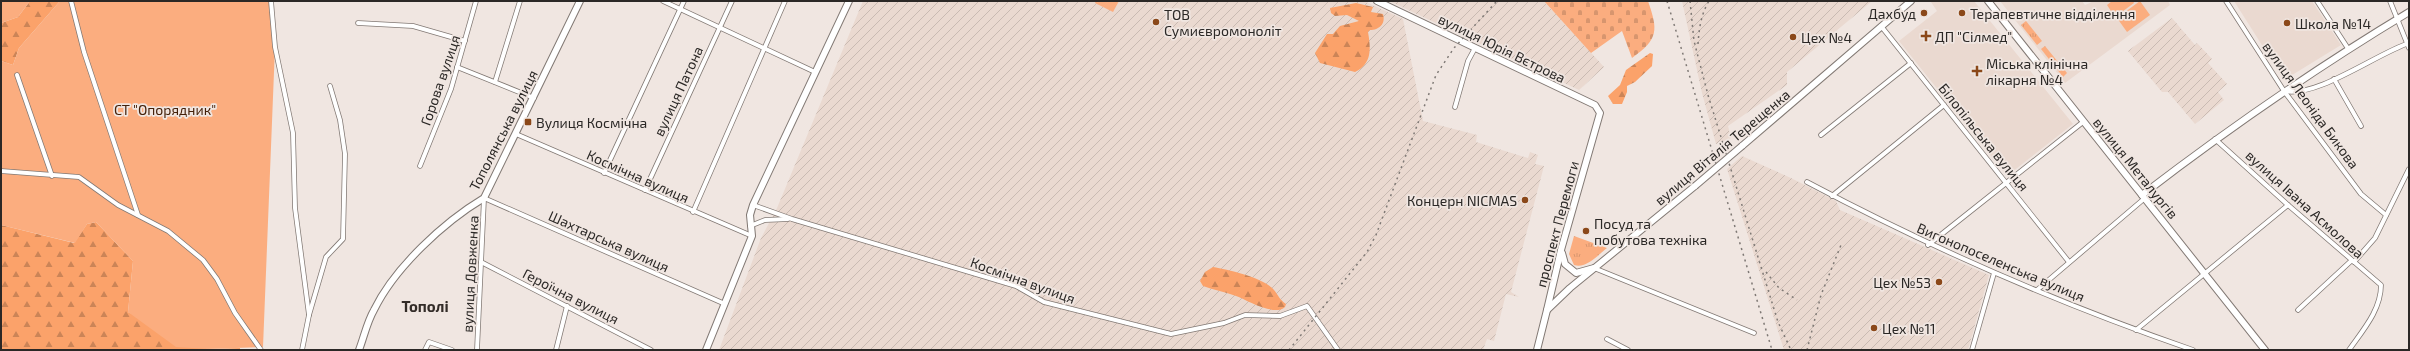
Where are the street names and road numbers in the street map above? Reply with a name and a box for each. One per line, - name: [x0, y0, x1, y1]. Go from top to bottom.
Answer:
- street label: вулиця Юрія Вєтрова: [1436, 10, 1568, 86]
- street label: Горова вулиця: [417, 33, 463, 127]
- street label: вулиця Леоніда Бикова: [2259, 38, 2363, 172]
- street label: вулиця Патона: [650, 43, 706, 139]
- street label: Тополянська вулиця: [465, 67, 541, 193]
- street label: Білопільська вулиця: [1935, 80, 2033, 194]
- street label: вулиця Віталія Терещенка: [1651, 86, 1793, 208]
- street label: вулиця Металургів: [2090, 114, 2182, 222]
- street label: Космічна вулиця: [584, 146, 692, 206]
- street label: вулиця Івана Асмолова: [2242, 146, 2368, 262]
- street label: проспект Перемоги: [1532, 159, 1582, 289]
- street label: Шахтарська вулиця: [546, 207, 672, 275]
- street label: вулиця Довженка: [458, 215, 482, 333]
- street label: Вигонопоселенська вулиця: [1915, 219, 2087, 305]
- street label: Космічна вулиця: [968, 253, 1078, 307]
- street label: Героїчна вулиця: [520, 265, 622, 327]

